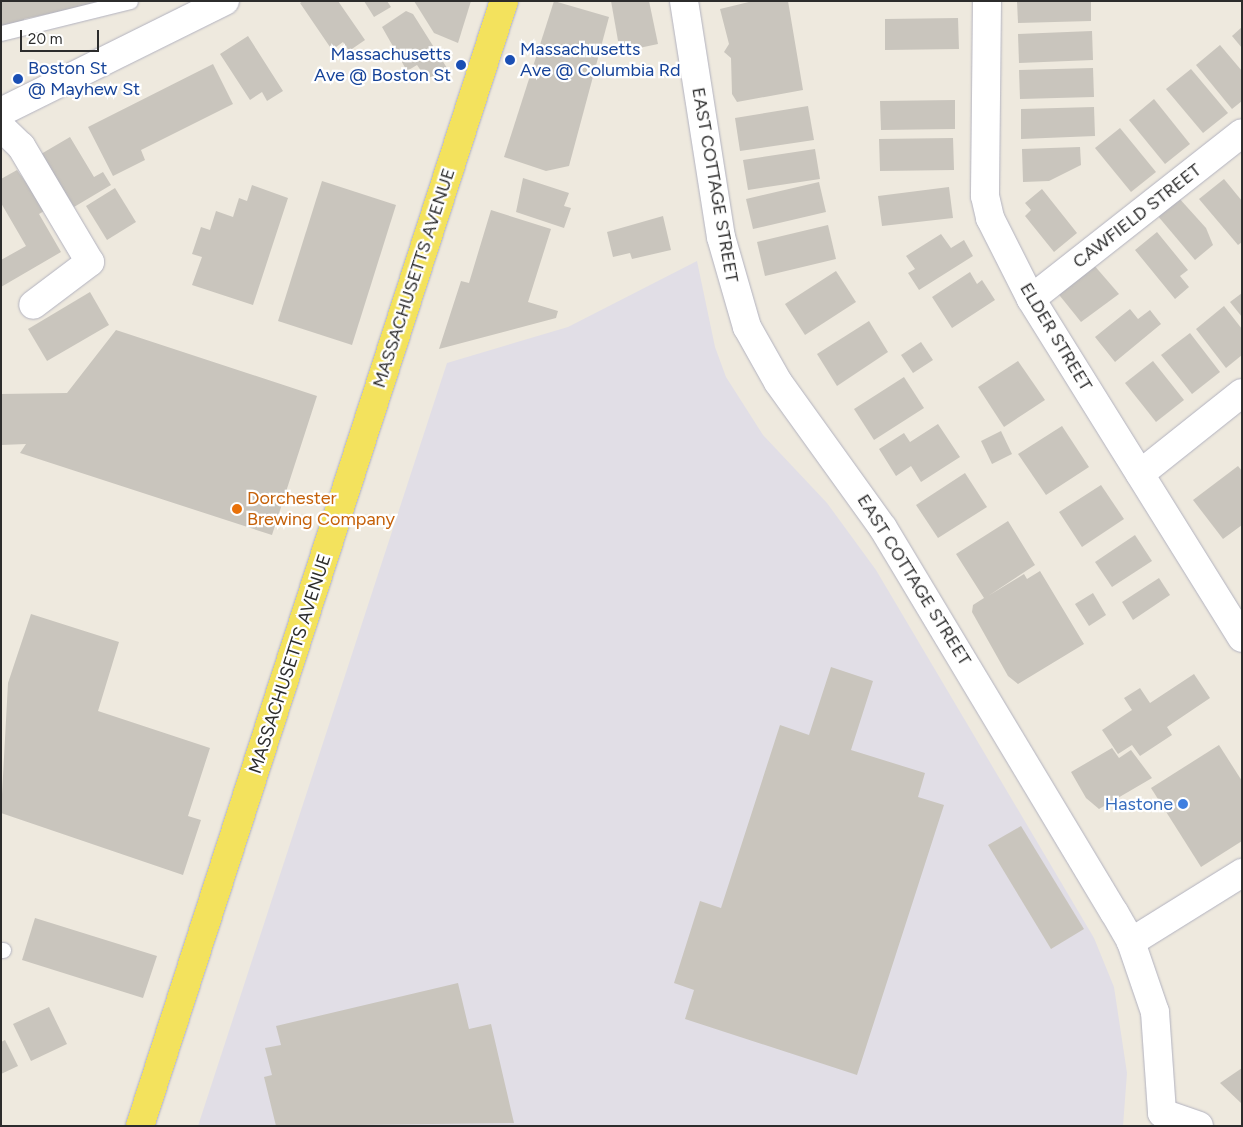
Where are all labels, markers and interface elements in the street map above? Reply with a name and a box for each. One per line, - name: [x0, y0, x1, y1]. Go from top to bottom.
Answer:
- scale bar: [22, 20, 101, 52]
- text: 20 m: [28, 30, 62, 48]
- place label: Massachusetts Ave @ Columbia Rd: [520, 39, 681, 82]
- place label: Massachusetts Ave @ Boston St: [314, 44, 451, 86]
- marker: Massachusetts Ave @ Columbia Rd: [504, 54, 516, 66]
- place label: Boston St @ Mayhew St: [28, 58, 140, 100]
- marker: Massachusetts Ave @ Boston St: [455, 59, 467, 71]
- marker: Boston St @ Mayhew St: [12, 73, 24, 85]
- street label: EAST COTTAGE STREET: [687, 86, 743, 284]
- street label: CAWFIELD STREET: [1069, 159, 1205, 273]
- street label: MASSACHUSETTS AVENUE: [368, 166, 460, 390]
- street label: ELDER STREET: [1015, 279, 1097, 395]
- place label: Dorchester Brewing Company: [247, 488, 395, 530]
- street label: EAST COTTAGE STREET: [852, 490, 976, 670]
- marker: Dorchester Brewing Company: [231, 503, 243, 515]
- street label: MASSACHUSETTS AVENUE: [244, 552, 336, 776]
- place label: Hastone: [1105, 793, 1173, 815]
- marker: Hastone: [1177, 798, 1189, 810]

